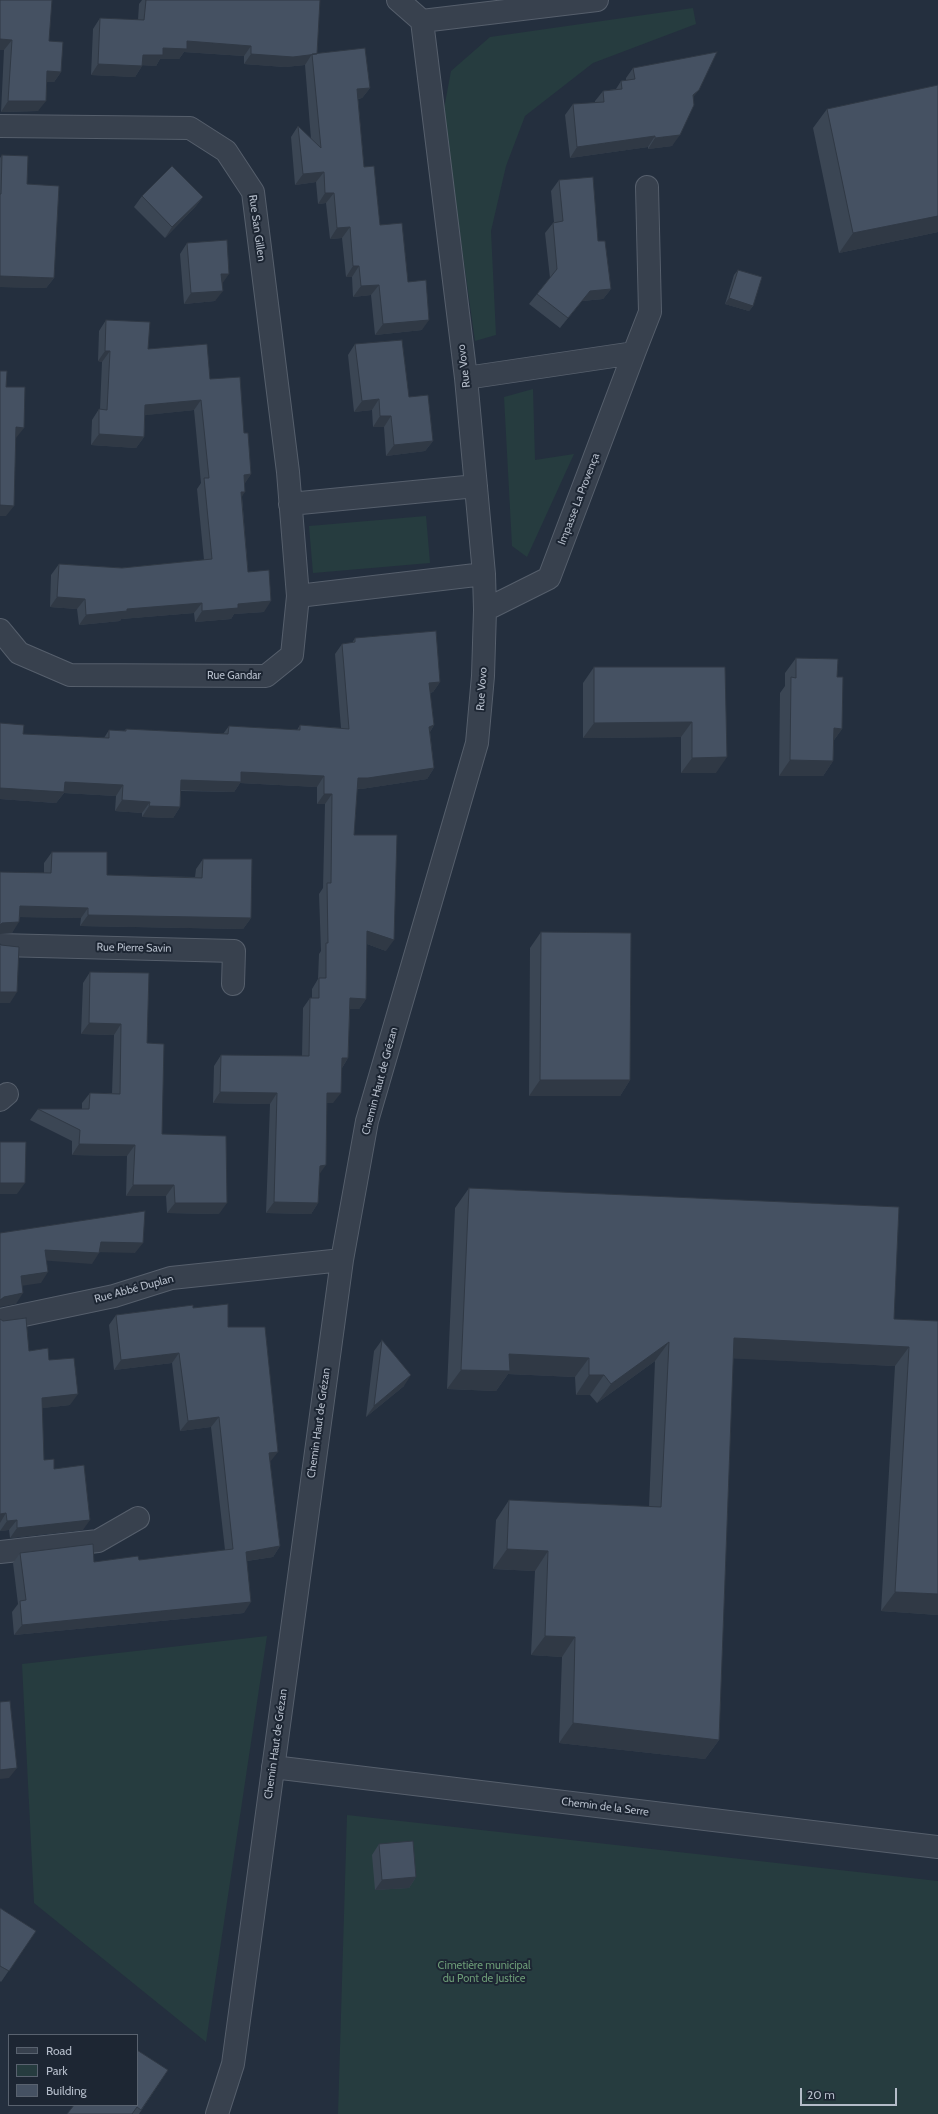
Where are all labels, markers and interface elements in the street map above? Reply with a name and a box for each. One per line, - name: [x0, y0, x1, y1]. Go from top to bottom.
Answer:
- street label: Rue San Gillen: [246, 194, 268, 262]
- street label: Rue Vovo: [455, 343, 473, 389]
- street label: Impasse La Provença: [555, 451, 603, 547]
- street label: Rue Vovo: [474, 667, 490, 711]
- street label: Rue Gandar: [207, 669, 261, 683]
- street label: Rue Pierre Savin: [96, 941, 172, 955]
- street label: Chemin Haut de Grézan: [359, 1026, 401, 1136]
- street label: Rue Abbé Duplan: [93, 1272, 175, 1306]
- street label: Chemin Haut de Grézan: [305, 1367, 333, 1479]
- street label: Chemin Haut de Grézan: [262, 1688, 290, 1800]
- street label: Chemin de la Serre: [561, 1795, 649, 1819]
- park label: Cimetière municipal du Pont de Justice: [437, 1959, 531, 1985]
- legend: [8, 2034, 138, 2106]
- text: Road: [46, 2043, 72, 2058]
- text: Park: [46, 2063, 68, 2078]
- scale bar: [802, 2080, 899, 2106]
- text: Building: [46, 2083, 87, 2098]
- text: 20 m: [807, 2087, 835, 2102]

